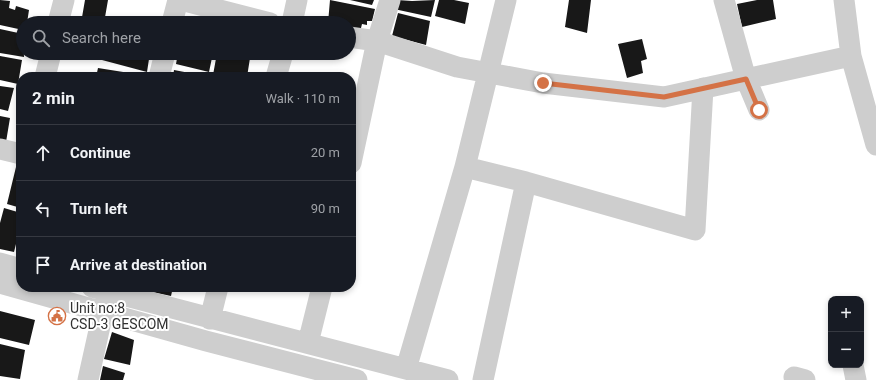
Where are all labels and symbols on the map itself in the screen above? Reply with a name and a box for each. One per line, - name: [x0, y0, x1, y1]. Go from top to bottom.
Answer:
- route end: [534, 74, 552, 92]
- route start: [750, 101, 768, 119]
- place label: Unit no:8 CSD-3 GESCOM: [70, 300, 169, 332]
- public building icon: Unit no:8 CSD-3 GESCOM: [47, 306, 67, 326]

